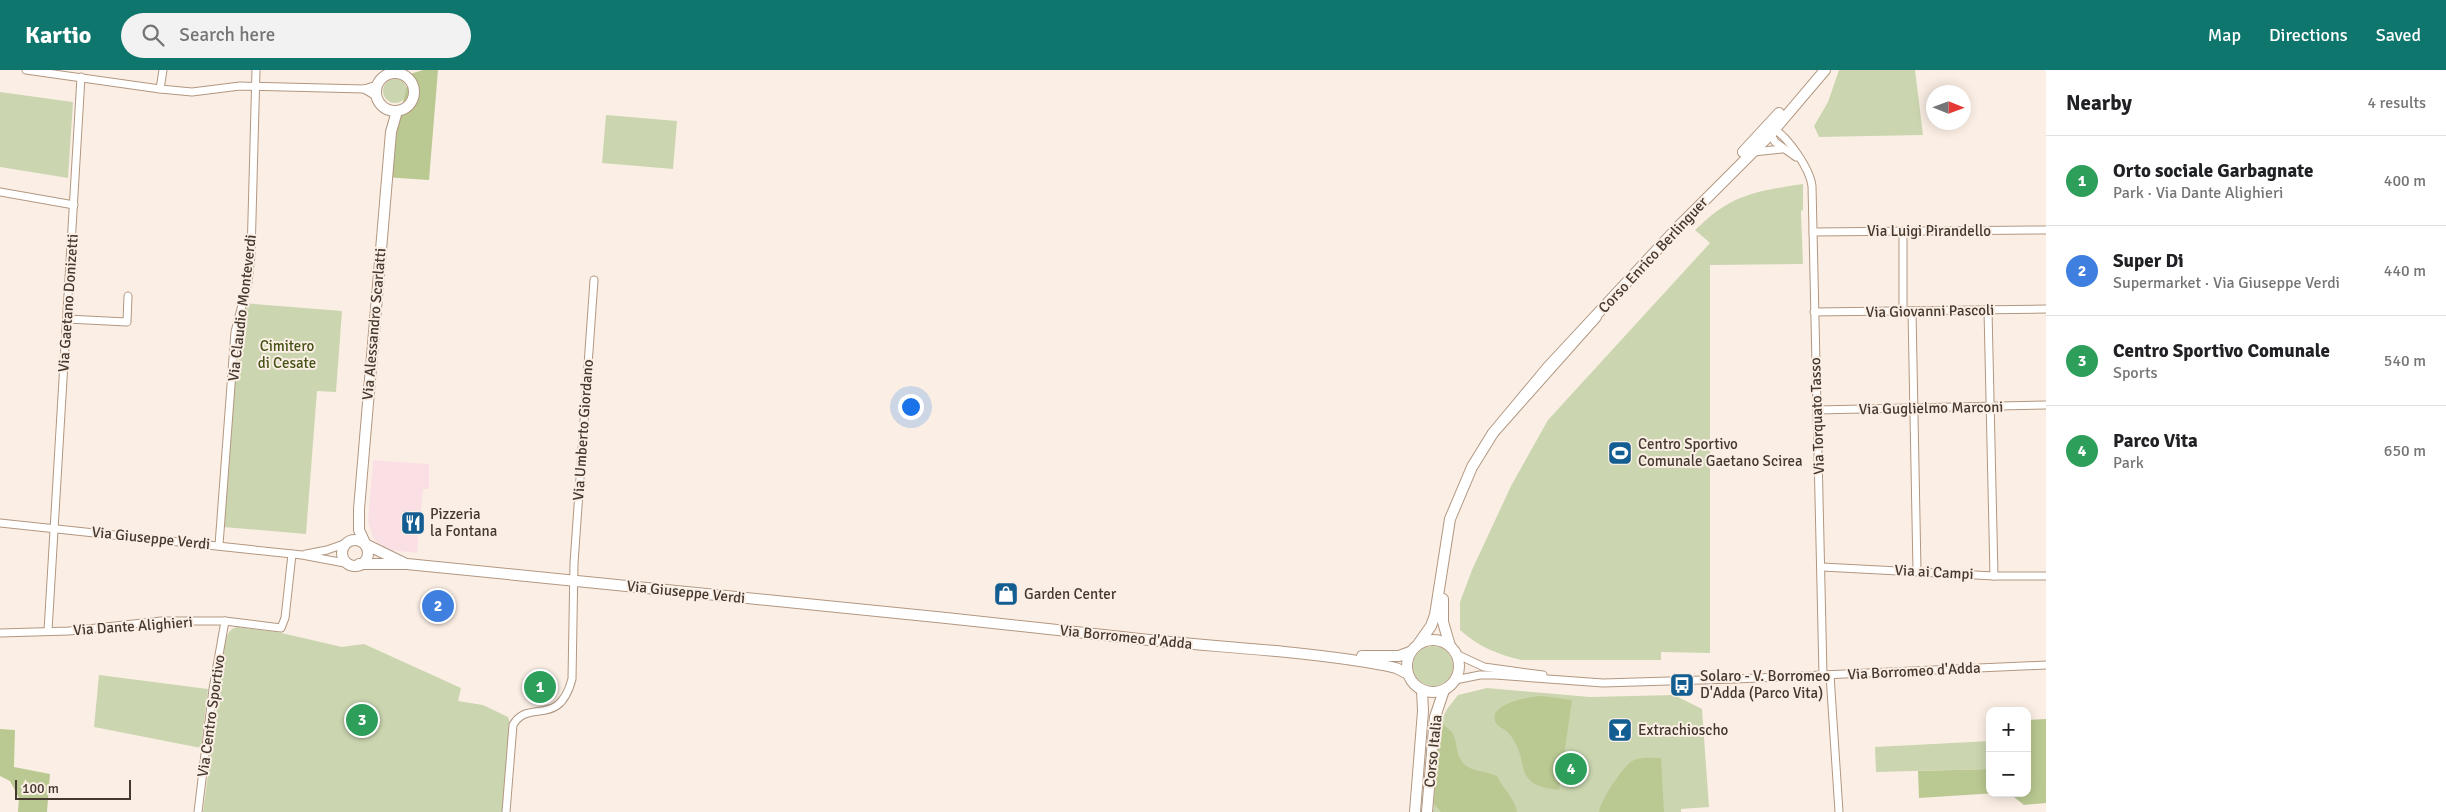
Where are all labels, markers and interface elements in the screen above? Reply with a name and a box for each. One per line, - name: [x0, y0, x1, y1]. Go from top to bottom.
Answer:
- search box: [121, 13, 471, 58]
- text: Kartio: [25, 20, 91, 50]
- icon: search: [139, 21, 167, 49]
- text: Search here: [179, 23, 275, 47]
- text: Map: [2208, 24, 2241, 46]
- text: Directions: [2269, 24, 2348, 46]
- text: Saved: [2376, 24, 2421, 46]
- north arrow: [1926, 85, 1971, 130]
- text: Nearby: [2066, 90, 2132, 116]
- text: 4 results: [2367, 93, 2426, 113]
- text: Orto sociale Garbagnate: [2113, 159, 2313, 183]
- text: 1: [2078, 171, 2086, 191]
- text: 400 m: [2384, 171, 2426, 191]
- text: Park · Via Dante Alighieri: [2113, 183, 2283, 203]
- street label: Corso Enrico Berlinguer: [1594, 193, 1712, 317]
- street label: Via Luigi Pirandello: [1867, 222, 1991, 240]
- street label: Via Gaetano Donizetti: [54, 233, 82, 373]
- street label: Via Claudio Monteverdi: [224, 233, 260, 383]
- street label: Via Alessandro Scarlatti: [358, 247, 390, 401]
- text: Super Di: [2113, 249, 2184, 273]
- text: 2: [2078, 261, 2086, 281]
- text: 440 m: [2384, 261, 2426, 281]
- text: Supermarket · Via Giuseppe Verdi: [2113, 273, 2340, 293]
- street label: Via Giovanni Pascoli: [1866, 301, 1994, 321]
- park label: Cimitero di Cesate: [258, 337, 316, 372]
- text: Centro Sportivo Comunale: [2113, 339, 2330, 363]
- text: 3: [2078, 351, 2086, 371]
- text: 540 m: [2384, 351, 2426, 371]
- street label: Via Torquato Tasso: [1806, 357, 1828, 475]
- street label: Via Umberto Giordano: [569, 359, 597, 501]
- text: Sports: [2113, 363, 2158, 383]
- your location: [898, 394, 924, 420]
- street label: Via Guglielmo Marconi: [1859, 398, 2003, 418]
- text: Parco Vita: [2113, 429, 2198, 453]
- place label: Centro Sportivo Comunale Gaetano Scirea: [1638, 435, 1803, 470]
- sports icon: Centro Sportivo Comunale Gaetano Scirea: [1607, 440, 1633, 466]
- text: 4: [2078, 441, 2086, 461]
- text: 650 m: [2384, 441, 2426, 461]
- text: Park: [2113, 453, 2144, 473]
- place label: Pizzeria la Fontana: [430, 505, 497, 540]
- restaurant icon: Pizzeria la Fontana: [400, 510, 426, 536]
- street label: Via Giuseppe Verdi: [91, 523, 211, 553]
- street label: Via ai Campi: [1894, 561, 1974, 583]
- street label: Via Giuseppe Verdi: [626, 577, 746, 607]
- shop icon: Garden Center: [993, 581, 1019, 607]
- place label: Garden Center: [1024, 585, 1117, 603]
- pin: 2: [422, 587, 454, 625]
- street label: Via Dante Alighieri: [73, 613, 193, 639]
- street label: Via Borromeo d'Adda: [1059, 621, 1193, 653]
- street label: Via Centro Sportivo: [193, 653, 229, 778]
- street label: Via Borromeo d'Adda: [1847, 659, 1981, 683]
- place label: Solaro - V. Borromeo D'Adda (Parco Vita): [1700, 667, 1830, 702]
- pin: 1: [524, 668, 556, 706]
- bus stop icon: Solaro - V. Borromeo D'Adda (Parco Vita): [1669, 672, 1695, 698]
- pin: 3: [346, 701, 378, 739]
- map controls: [1986, 707, 2031, 797]
- button: +: [1986, 707, 2031, 752]
- street label: Corso Italia: [1420, 714, 1446, 788]
- bar icon: Extrachioscho: [1607, 717, 1633, 743]
- place label: Extrachioscho: [1638, 721, 1729, 739]
- pin: 4: [1555, 750, 1587, 788]
- button: −: [1986, 752, 2031, 797]
- scale bar: [15, 777, 131, 800]
- text: 100 m: [22, 780, 59, 797]

